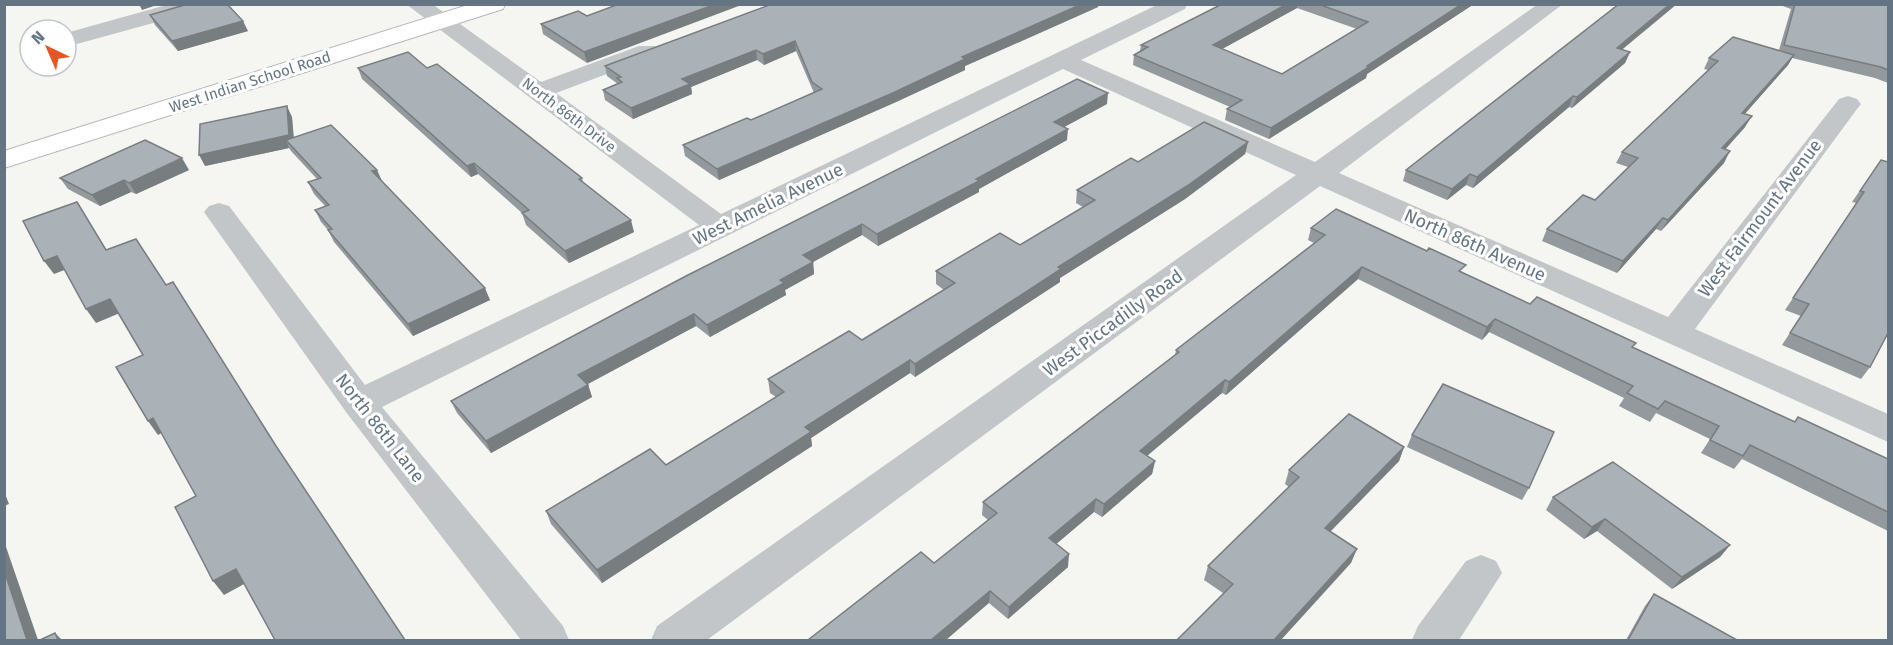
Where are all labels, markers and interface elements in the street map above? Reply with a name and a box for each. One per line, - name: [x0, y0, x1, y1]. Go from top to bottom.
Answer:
- north arrow: [18, 18, 78, 78]
- text: N: [28, 27, 48, 48]
- street label: West Indian School Road: [167, 47, 333, 117]
- street label: North 86th Drive: [519, 74, 619, 156]
- street label: West Fairmount Avenue: [1694, 135, 1826, 301]
- street label: West Amelia Avenue: [689, 158, 847, 250]
- street label: North 86th Avenue: [1401, 204, 1549, 286]
- street label: West Piccadilly Road: [1039, 265, 1187, 381]
- street label: North 86th Lane: [331, 369, 429, 487]

